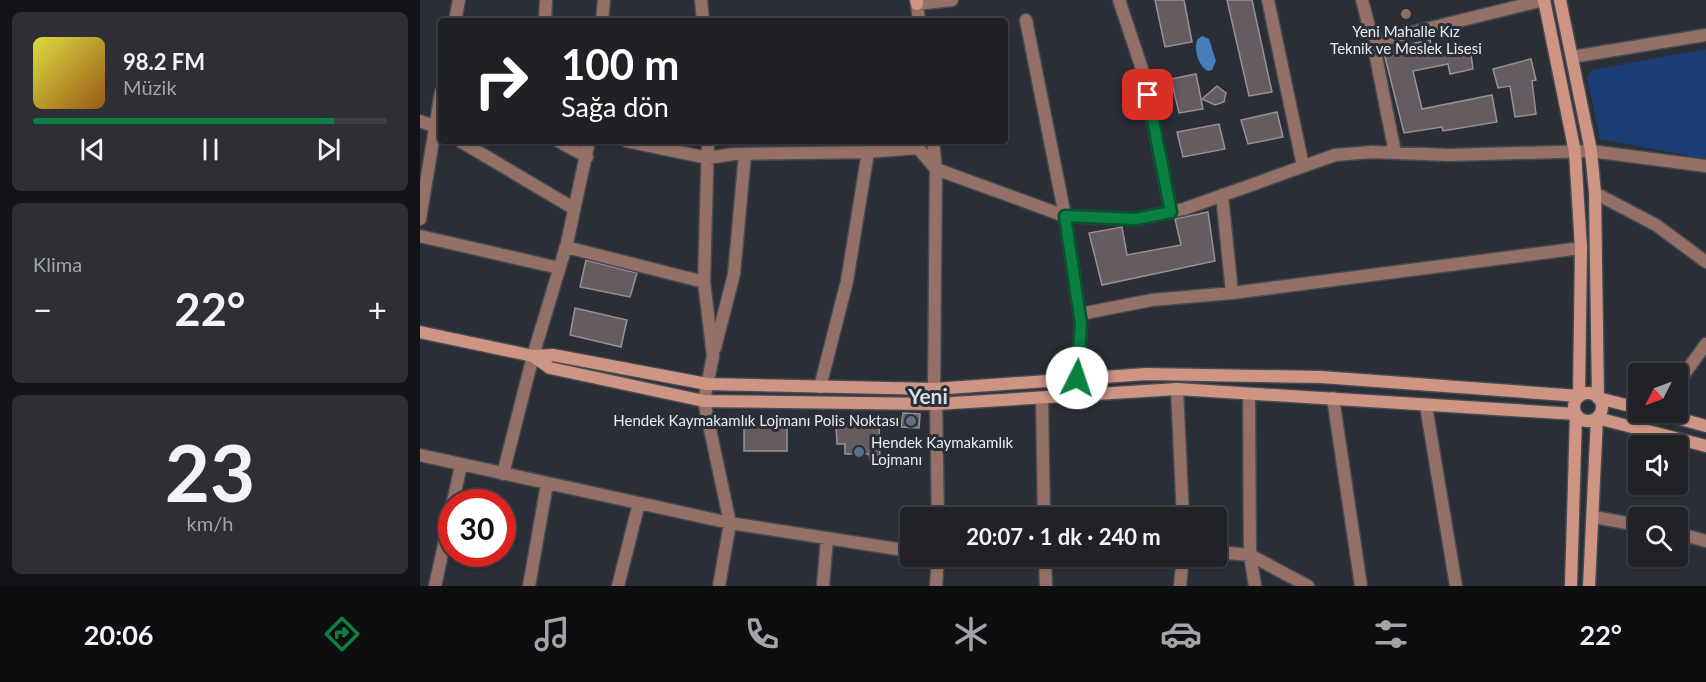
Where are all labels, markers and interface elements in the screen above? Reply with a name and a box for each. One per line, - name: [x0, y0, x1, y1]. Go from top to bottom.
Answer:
- marker: Yeni Mahalle Kız Teknik ve Meslek Lisesi: [1399, 7, 1413, 21]
- place label: Yeni Mahalle Kız Teknik ve Meslek Lisesi: [1330, 22, 1482, 57]
- text: 100 m: [561, 39, 679, 89]
- icon: right: [462, 42, 540, 120]
- text: 98.2 FM: [123, 48, 205, 75]
- pin: [1122, 69, 1173, 120]
- text: Müzik: [123, 75, 177, 99]
- icon: arrive: [1131, 78, 1164, 111]
- text: Sağa dön: [561, 90, 669, 123]
- icon: previous: [76, 133, 109, 166]
- icon: pause: [194, 133, 227, 166]
- icon: next: [312, 133, 345, 166]
- text: Klima: [33, 252, 82, 276]
- text: 22°: [175, 282, 245, 336]
- text: −: [33, 289, 52, 329]
- text: +: [368, 289, 387, 329]
- position arrow: [1045, 346, 1109, 410]
- north arrow: [1628, 363, 1688, 423]
- map controls: [1628, 363, 1688, 567]
- district label: Yeni: [907, 383, 948, 408]
- place label: Hendek Kaymakamlık Lojmanı Polis Noktası: [613, 411, 899, 429]
- marker: Hendek Kaymakamlık Lojmanı Polis Noktası: [904, 414, 918, 428]
- text: 23: [165, 425, 255, 519]
- place label: Hendek Kaymakamlık Lojmanı: [871, 433, 1014, 468]
- button: sound: [1628, 435, 1688, 495]
- marker: Hendek Kaymakamlık Lojmanı: [852, 445, 866, 459]
- speed limit sign: 30: [438, 489, 516, 567]
- button: search: [1628, 507, 1688, 567]
- text: km/h: [187, 511, 233, 535]
- text: 20:07 · 1 dk · 240 m: [966, 523, 1161, 550]
- icon: directions: [321, 613, 363, 655]
- icon: music: [531, 613, 573, 655]
- icon: phone: [741, 613, 783, 655]
- icon: climate: [950, 613, 992, 655]
- icon: car: [1160, 613, 1202, 655]
- icon: filters: [1370, 613, 1412, 655]
- text: 20:06: [84, 618, 153, 651]
- text: 22°: [1579, 618, 1622, 651]

